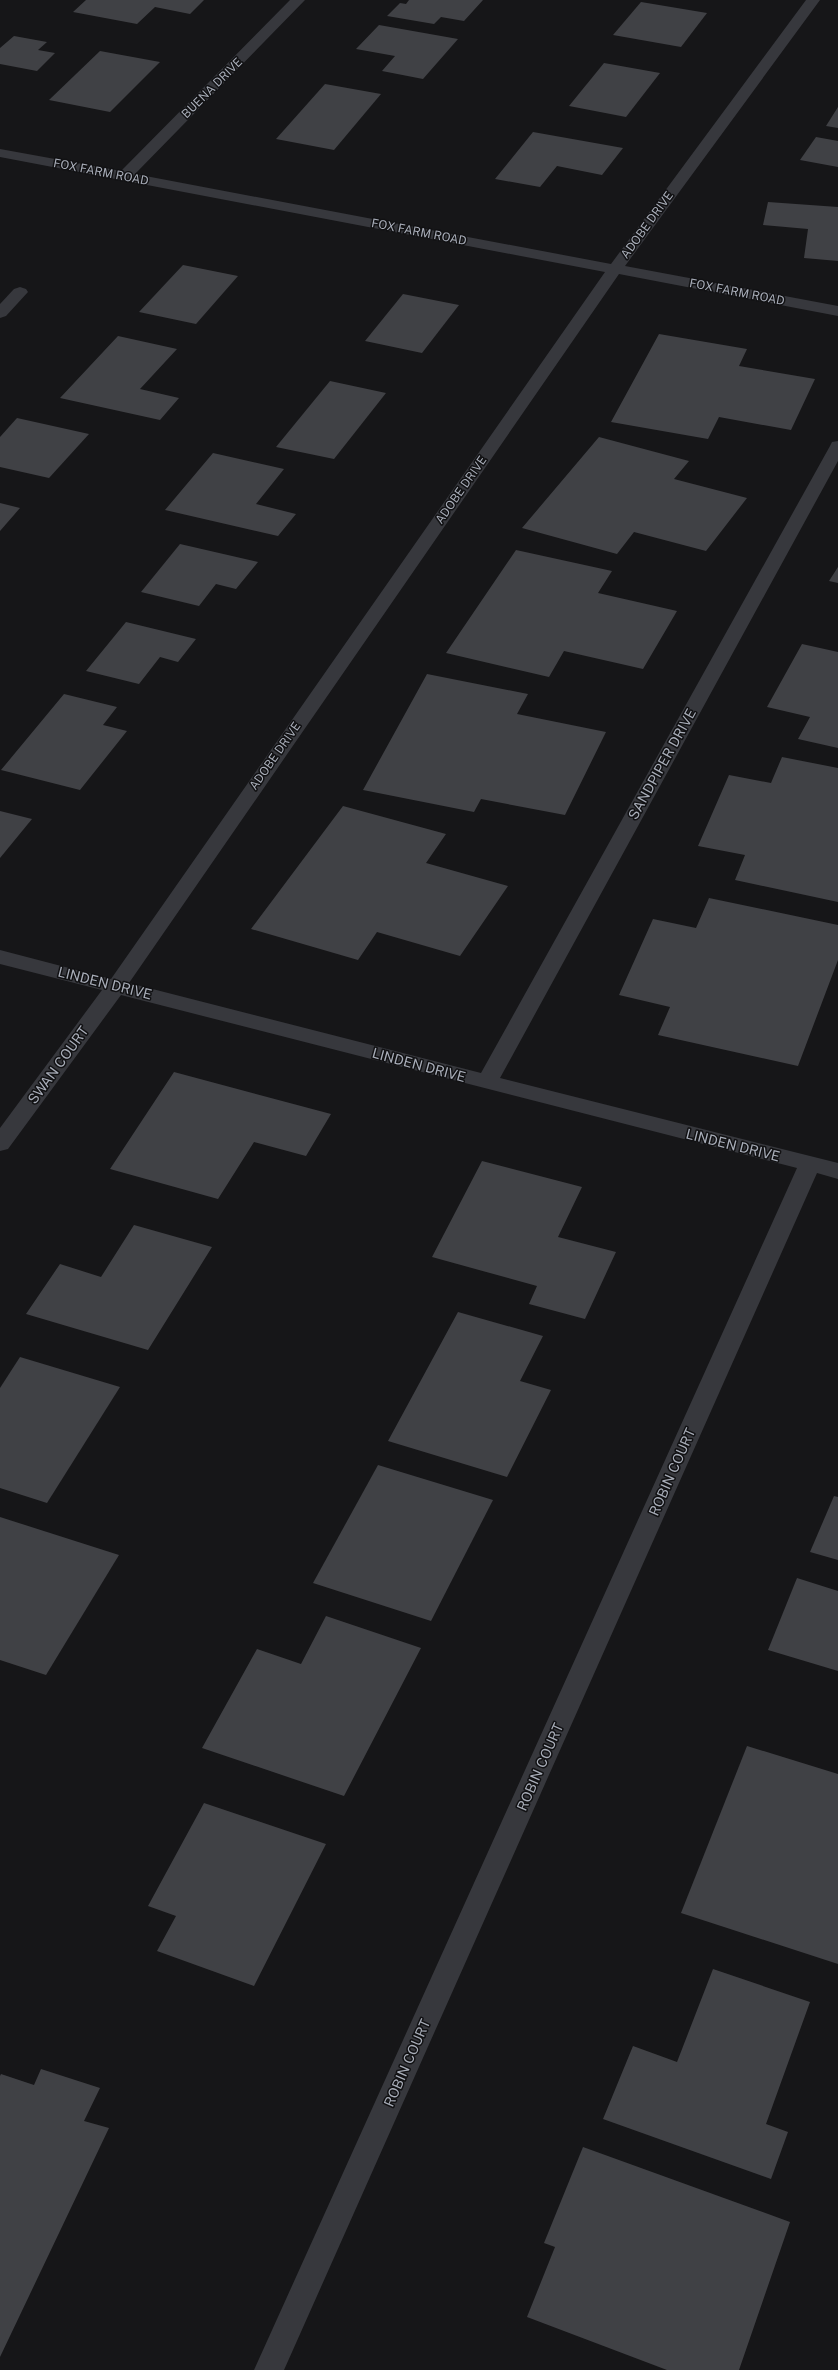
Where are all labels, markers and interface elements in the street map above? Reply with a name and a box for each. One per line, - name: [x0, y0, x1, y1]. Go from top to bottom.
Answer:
- street label: BUENA DRIVE: [179, 55, 245, 121]
- street label: FOX FARM ROAD: [52, 156, 150, 188]
- street label: ADOBE DRIVE: [618, 189, 676, 261]
- street label: FOX FARM ROAD: [370, 216, 468, 248]
- street label: FOX FARM ROAD: [688, 276, 786, 308]
- street label: ADOBE DRIVE: [432, 453, 490, 527]
- street label: SANDPIPER DRIVE: [625, 706, 699, 822]
- street label: ADOBE DRIVE: [246, 719, 304, 793]
- street label: LINDEN DRIVE: [56, 964, 154, 1002]
- street label: SWAN COURT: [25, 1023, 91, 1107]
- street label: LINDEN DRIVE: [370, 1045, 468, 1085]
- street label: LINDEN DRIVE: [684, 1126, 782, 1164]
- street label: ROBIN COURT: [646, 1426, 698, 1518]
- street label: ROBIN COURT: [514, 1721, 566, 1813]
- street label: ROBIN COURT: [381, 2017, 433, 2109]

